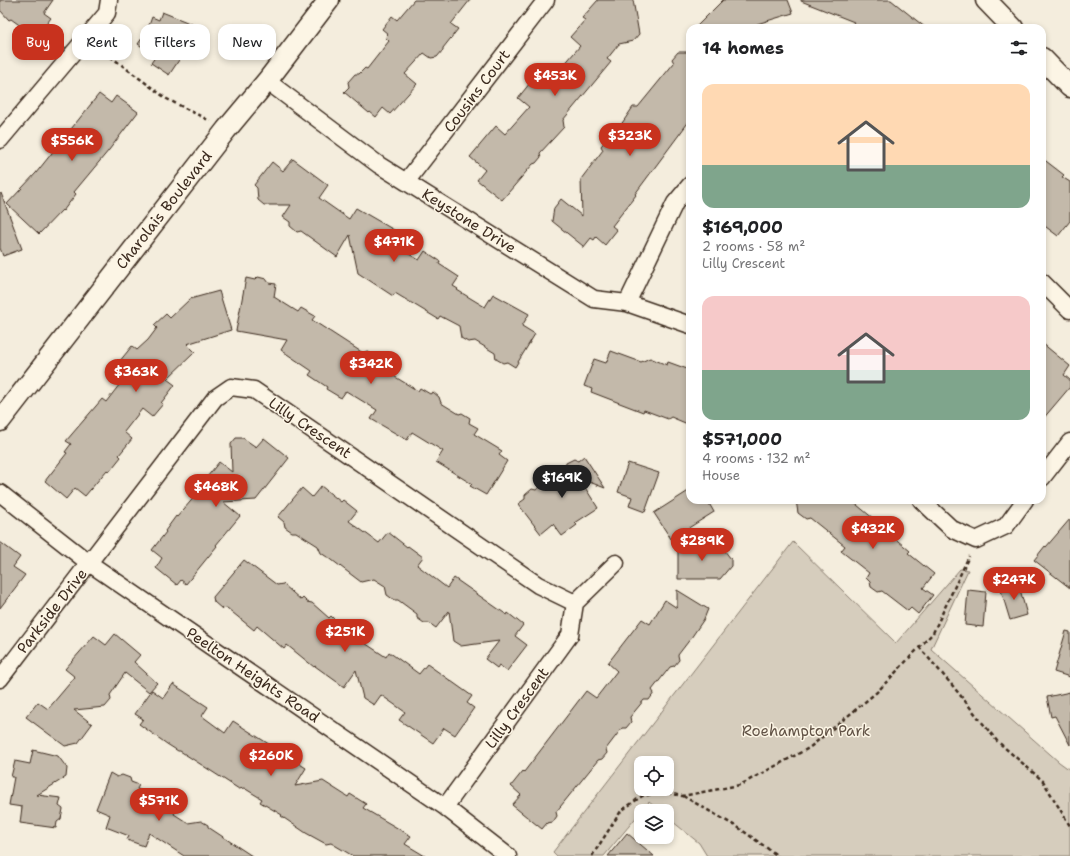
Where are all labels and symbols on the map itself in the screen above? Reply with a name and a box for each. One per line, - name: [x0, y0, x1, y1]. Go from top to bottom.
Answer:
- street label: Cousins Court: [439, 46, 515, 136]
- pin: $453K: [527, 63, 583, 97]
- pin: $323K: [602, 123, 658, 157]
- pin: $556K: [44, 128, 100, 162]
- street label: Charolais Boulevard: [111, 146, 217, 273]
- street label: Keystone Drive: [418, 184, 520, 258]
- pin: $471K: [366, 229, 422, 263]
- pin: $342K: [343, 351, 399, 385]
- pin: $363K: [108, 359, 164, 393]
- street label: Lilly Crescent: [265, 393, 355, 463]
- pin: $169K: [534, 465, 590, 499]
- pin: $468K: [188, 474, 244, 508]
- pin: $432K: [845, 516, 901, 550]
- pin: $289K: [674, 528, 730, 562]
- street label: Parkside Drive: [12, 564, 92, 658]
- pin: $247K: [986, 567, 1042, 601]
- pin: $251K: [317, 619, 373, 653]
- street label: Peelton Heights Road: [182, 623, 324, 727]
- street label: Lilly Crescent: [481, 663, 553, 753]
- park label: Roehampton Park: [742, 721, 870, 741]
- pin: $260K: [243, 743, 299, 777]
- pin: $571K: [131, 788, 187, 822]

